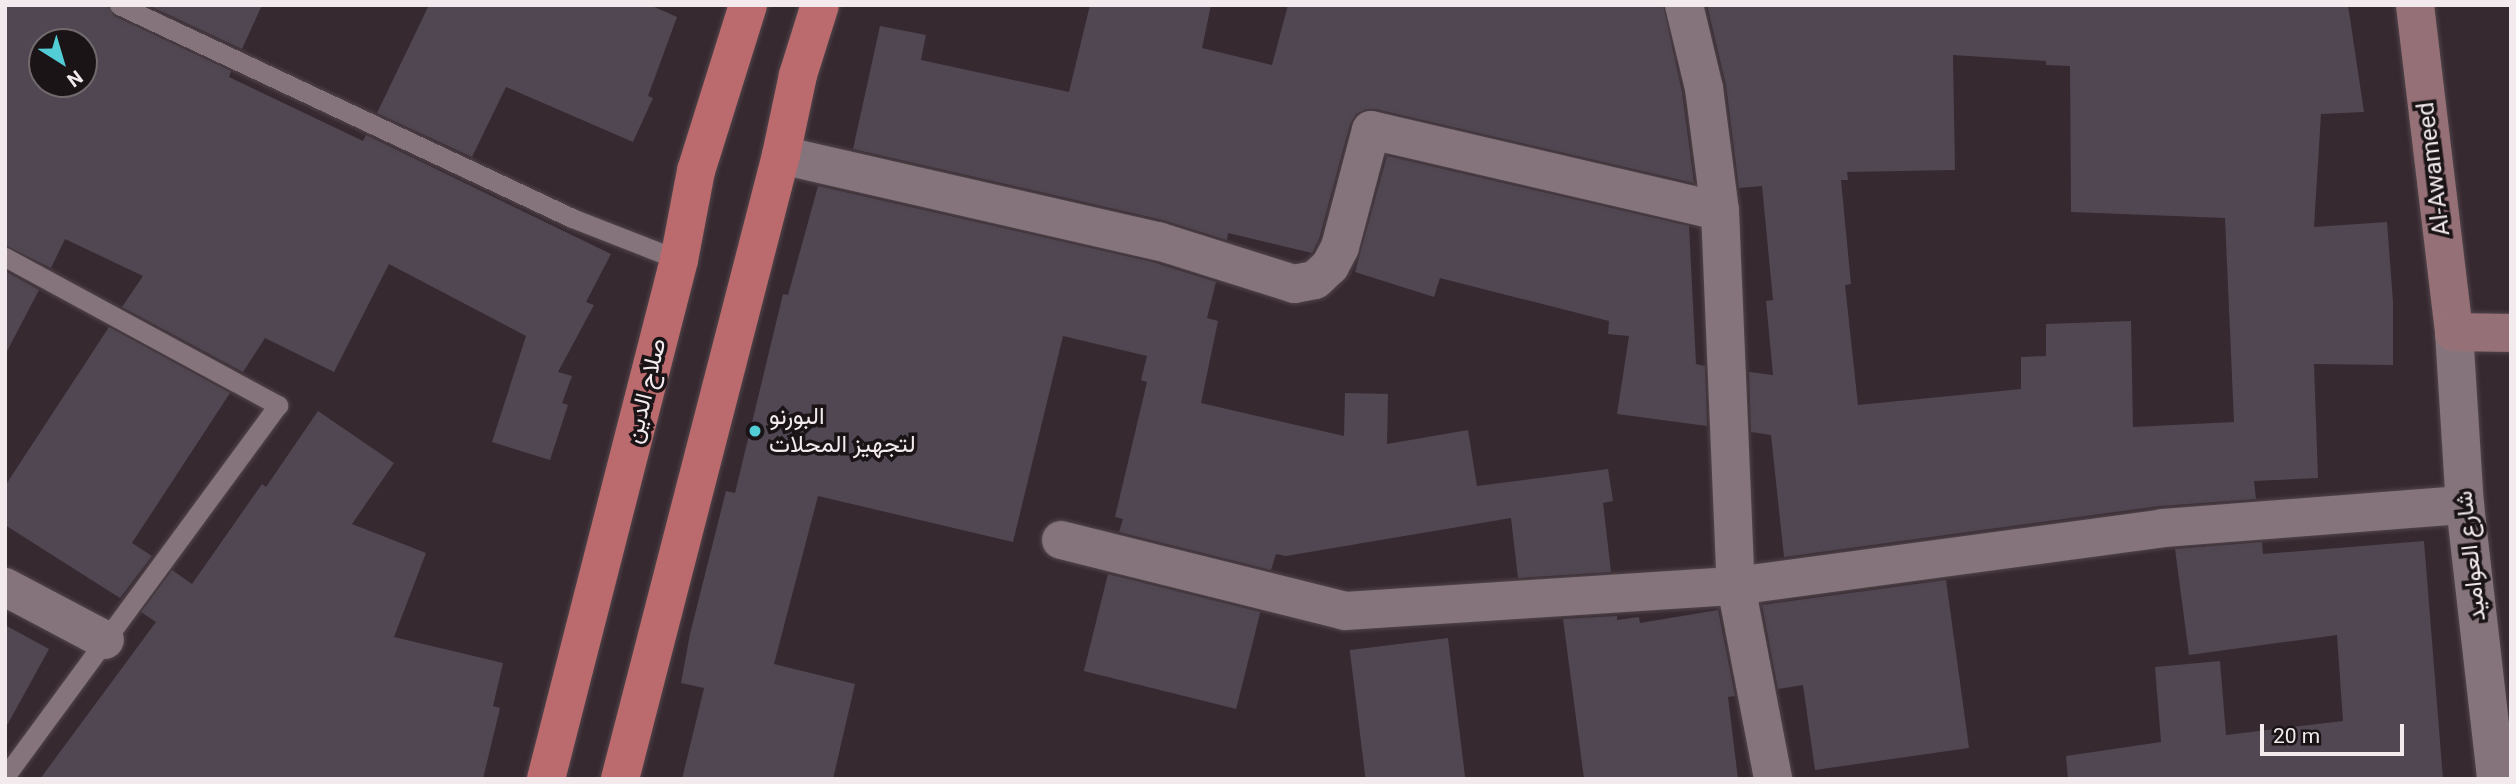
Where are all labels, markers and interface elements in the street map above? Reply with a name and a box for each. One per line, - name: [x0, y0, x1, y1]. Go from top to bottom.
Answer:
- north arrow: [28, 28, 98, 98]
- text: N: [62, 65, 87, 92]
- street label: Al-Awameed: [2412, 100, 2456, 238]
- street label: صلاح الدين: [619, 335, 673, 447]
- place label: البورنو لتجهيز المحلات: [769, 403, 916, 459]
- marker: البورنو لتجهيز المحلات: [747, 423, 763, 439]
- street label: شارع العواميد: [2450, 489, 2492, 623]
- scale bar: [2264, 710, 2408, 754]
- text: 20 m: [2273, 724, 2320, 748]

